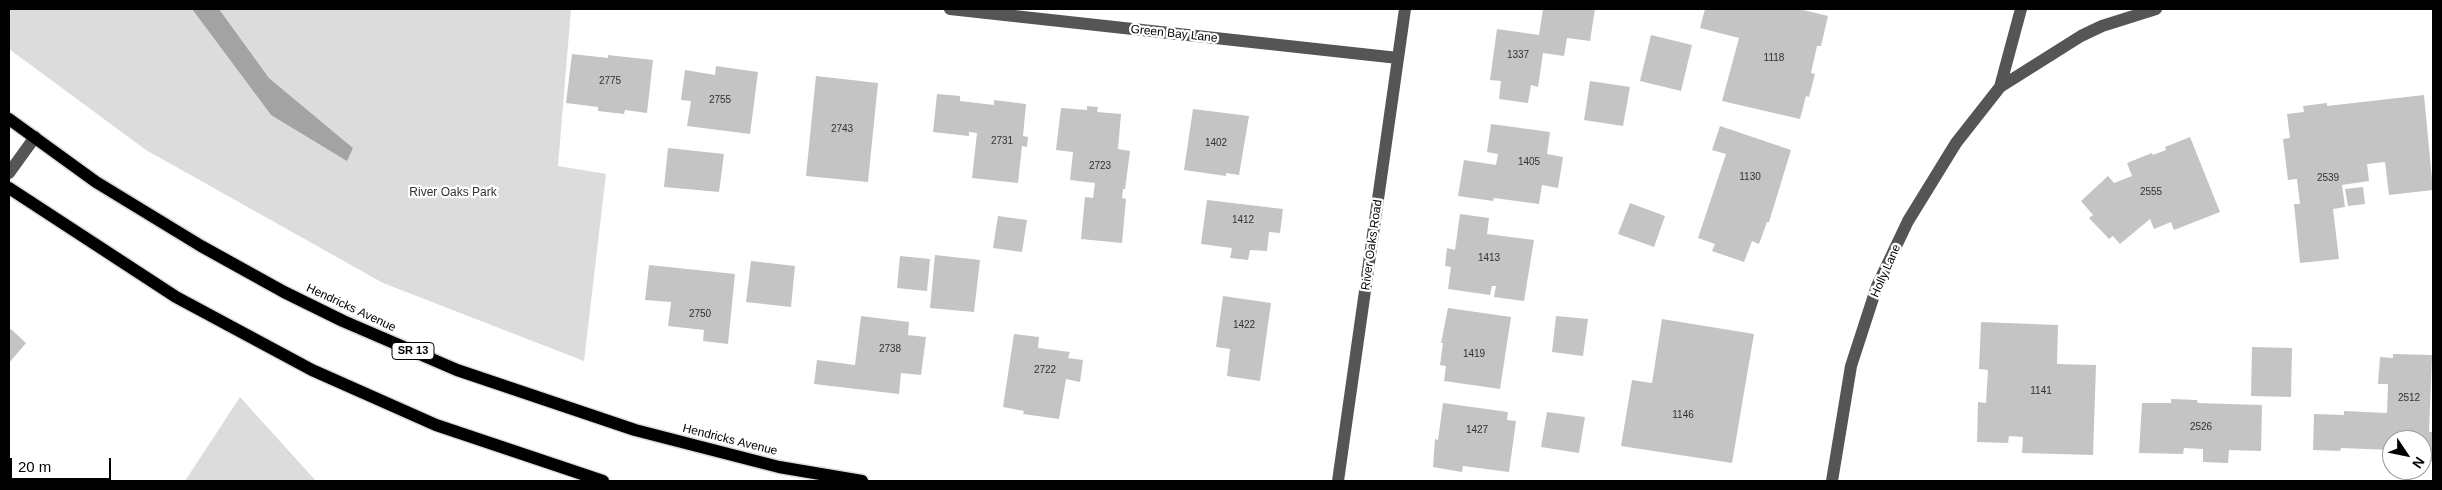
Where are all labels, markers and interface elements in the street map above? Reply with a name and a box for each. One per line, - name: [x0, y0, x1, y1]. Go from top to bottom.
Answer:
- street label: Green Bay Lane: [1130, 22, 1218, 46]
- house number: 1337: [1507, 49, 1529, 61]
- house number: 1118: [1764, 52, 1784, 64]
- house number: 2775: [599, 75, 621, 87]
- house number: 2755: [709, 94, 731, 106]
- house number: 2743: [831, 123, 853, 135]
- house number: 2731: [991, 135, 1013, 147]
- house number: 1402: [1205, 137, 1227, 149]
- house number: 1405: [1518, 156, 1540, 168]
- house number: 2723: [1089, 160, 1111, 172]
- house number: 1130: [1739, 171, 1761, 183]
- house number: 2539: [2317, 172, 2339, 184]
- park label: River Oaks Park: [409, 186, 497, 200]
- house number: 2555: [2140, 186, 2162, 198]
- street label: River Oaks Road: [1359, 199, 1385, 291]
- house number: 1412: [1232, 214, 1254, 226]
- street label: Holly Lane: [1868, 242, 1904, 300]
- house number: 1413: [1478, 252, 1500, 264]
- street label: Hendricks Avenue: [304, 281, 398, 335]
- house number: 2750: [689, 308, 711, 320]
- house number: 1422: [1233, 319, 1255, 331]
- road number: SR 13: [392, 342, 434, 360]
- house number: 2738: [879, 343, 901, 355]
- house number: 1419: [1463, 348, 1485, 360]
- house number: 2722: [1034, 364, 1056, 376]
- house number: 1141: [2030, 385, 2052, 397]
- house number: 2512: [2398, 392, 2420, 404]
- house number: 1146: [1672, 409, 1694, 421]
- street label: Hendricks Avenue: [681, 421, 779, 459]
- house number: 2526: [2190, 421, 2212, 433]
- house number: 1427: [1466, 424, 1488, 436]
- north arrow: [2382, 430, 2432, 480]
- scale bar: [12, 448, 114, 480]
- text: N: [2409, 454, 2428, 471]
- text: 20 m: [18, 458, 51, 475]

